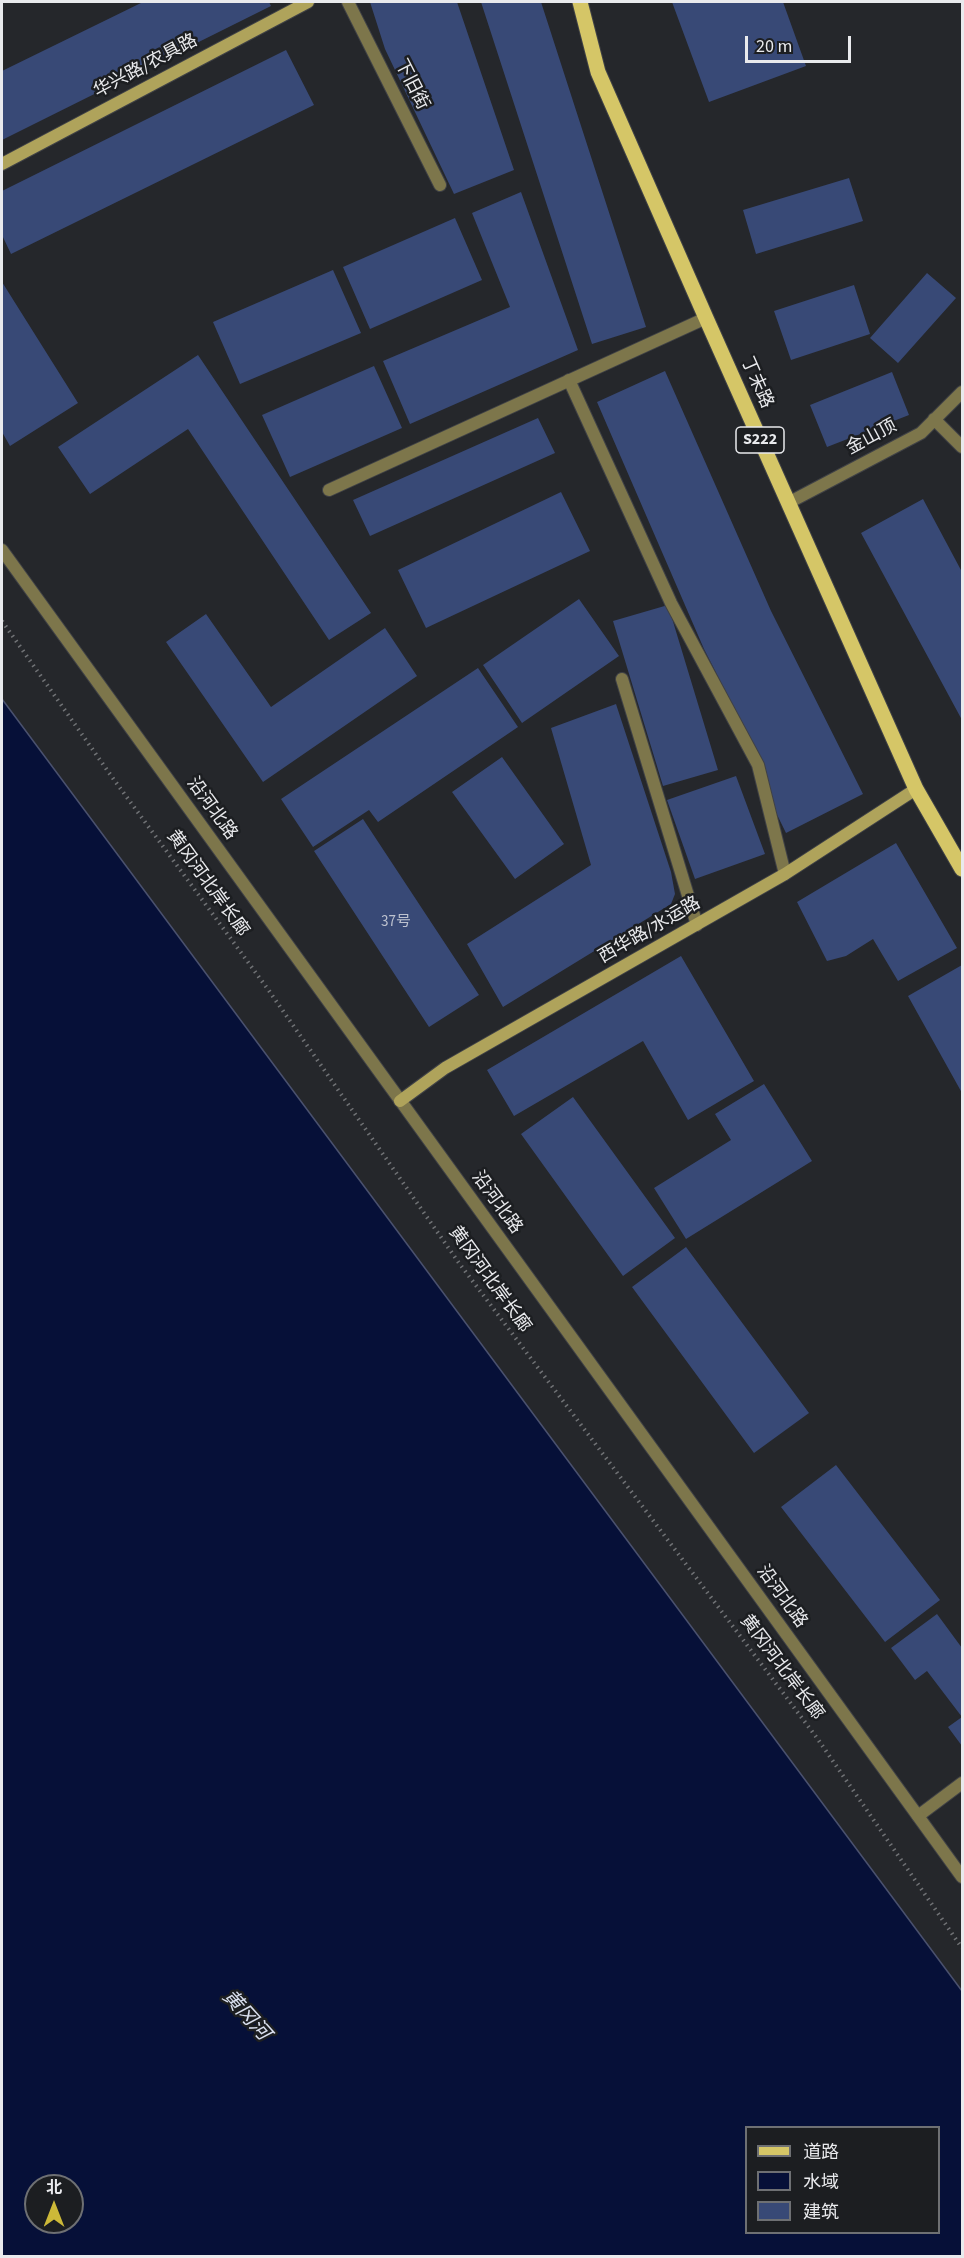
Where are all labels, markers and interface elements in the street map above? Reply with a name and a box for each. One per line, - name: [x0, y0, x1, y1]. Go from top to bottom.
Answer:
- scale bar: [748, 24, 854, 62]
- street label: 华兴路/农具路: [90, 31, 202, 103]
- text: 20 m: [756, 34, 792, 59]
- street label: 下旧街: [389, 56, 433, 114]
- street label: 丁未路: [735, 354, 777, 412]
- street label: 金山顶: [843, 416, 901, 460]
- road number: S222: [736, 427, 784, 453]
- street label: 沿河北路: [181, 774, 241, 844]
- street label: 黄冈河北岸长廊: [161, 827, 253, 941]
- street label: 西华路/水运路: [595, 893, 705, 969]
- house number: 37号: [381, 914, 411, 932]
- street label: 沿河北路: [466, 1168, 526, 1238]
- street label: 黄冈河北岸长廊: [443, 1223, 535, 1337]
- street label: 沿河北路: [751, 1562, 811, 1632]
- street label: 黄冈河北岸长廊: [734, 1611, 828, 1725]
- water label: 黄冈河: [216, 1986, 274, 2046]
- legend: [745, 2126, 940, 2234]
- text: 道路: [803, 2140, 839, 2165]
- text: 水域: [803, 2170, 839, 2195]
- north arrow: [24, 2174, 84, 2234]
- text: 北: [46, 2177, 62, 2199]
- text: 建筑: [803, 2200, 839, 2225]

